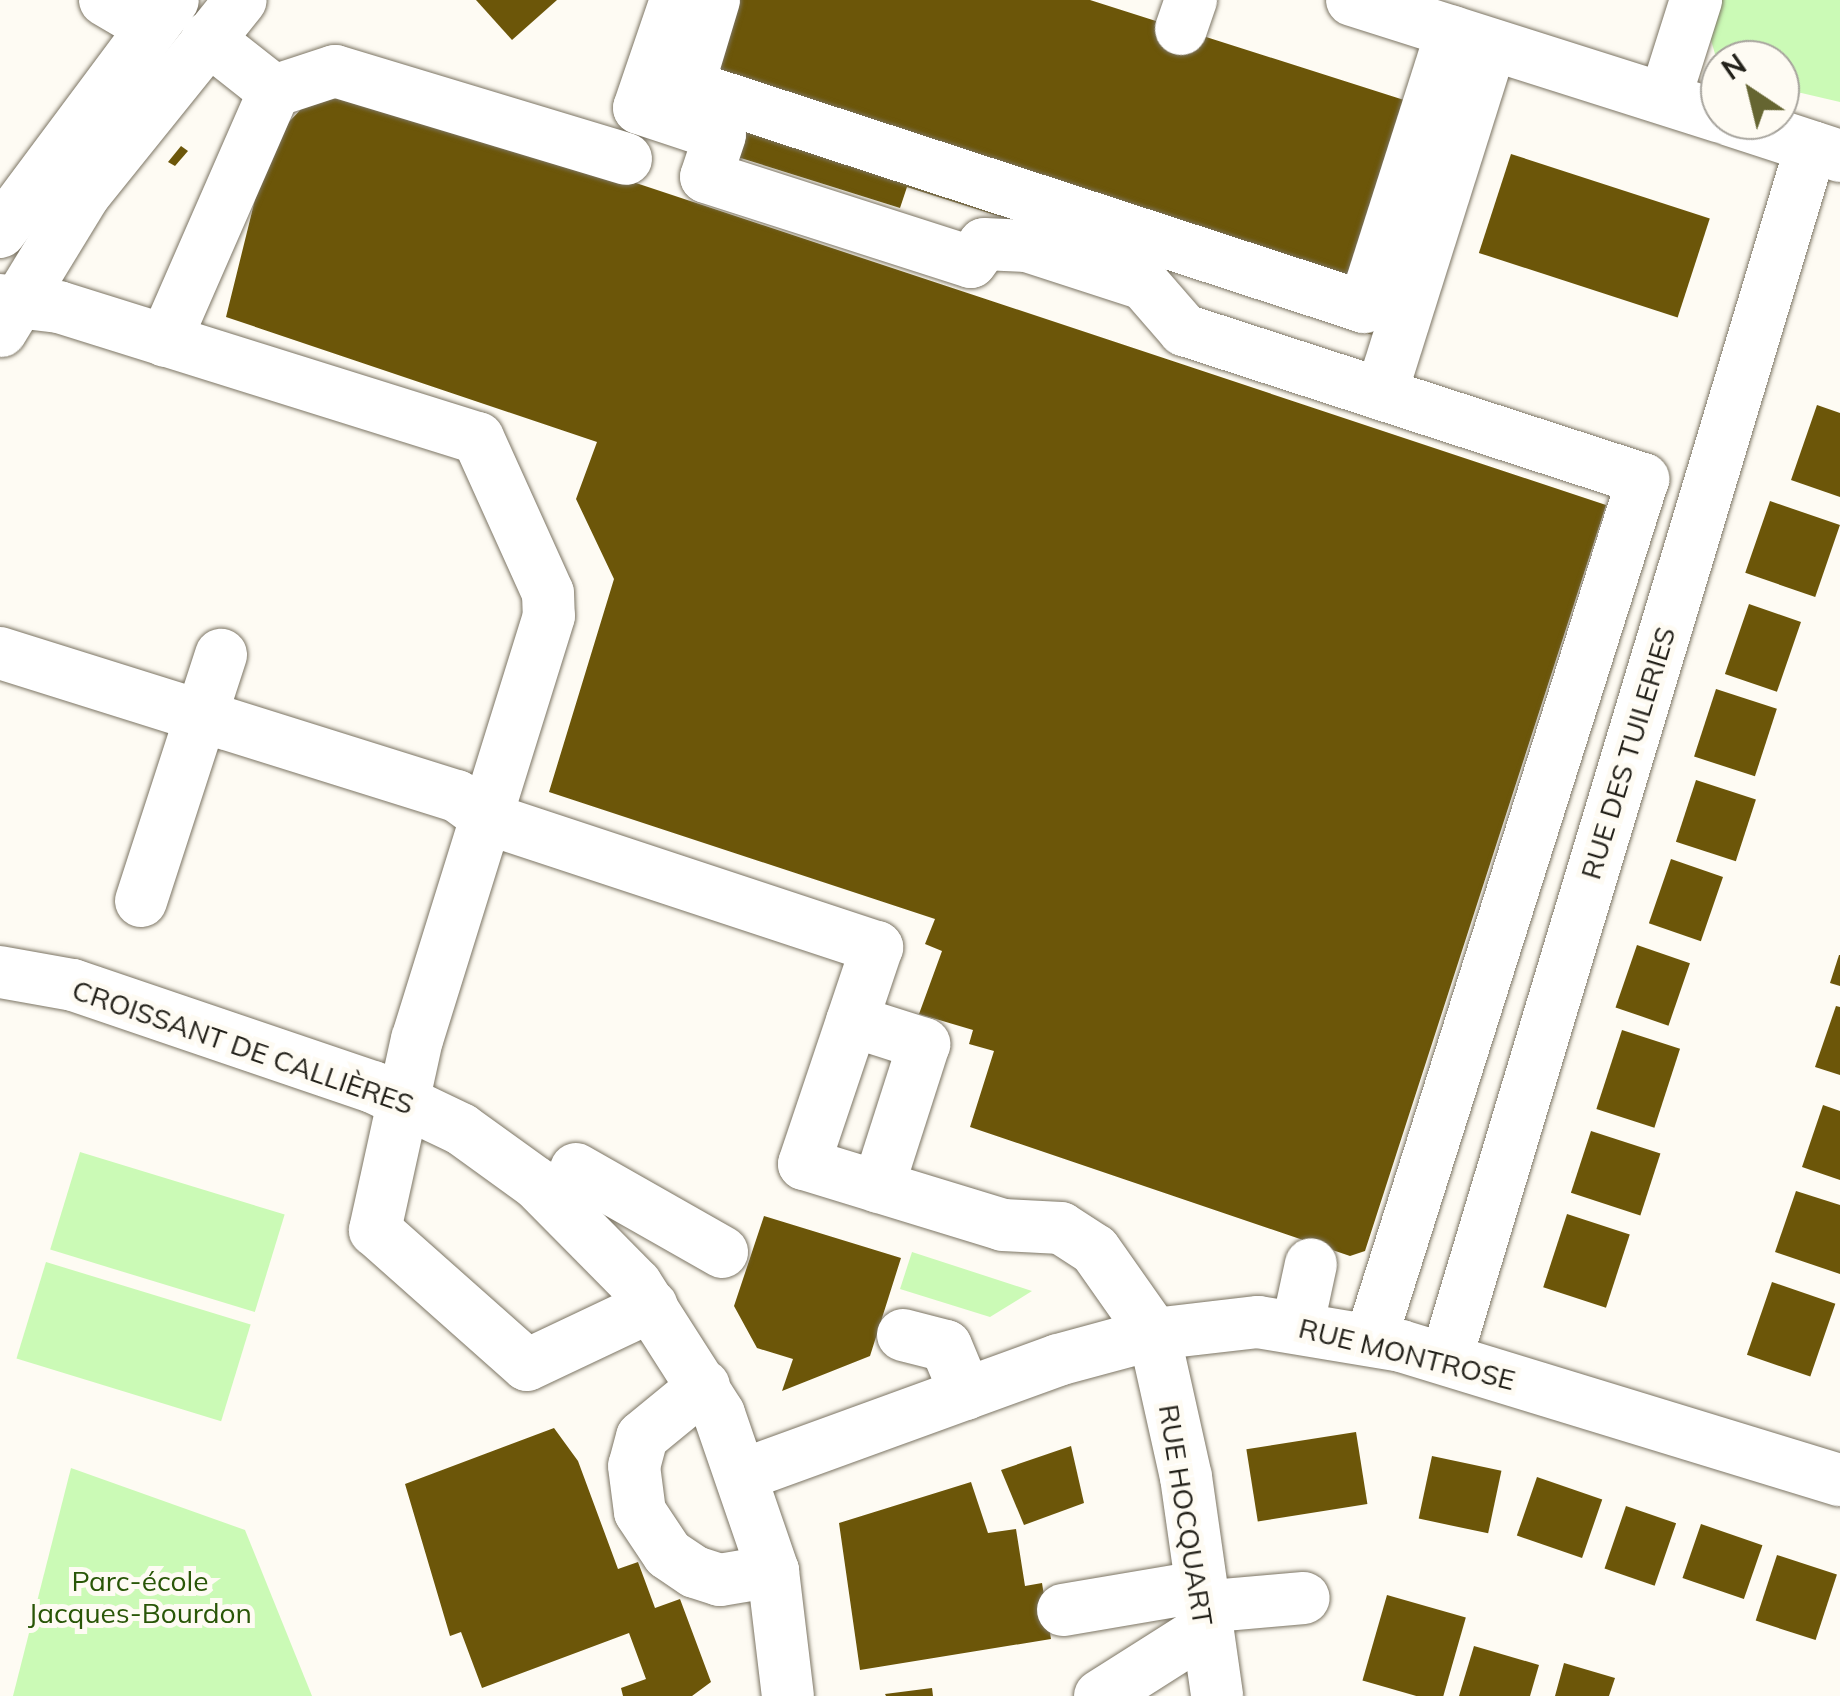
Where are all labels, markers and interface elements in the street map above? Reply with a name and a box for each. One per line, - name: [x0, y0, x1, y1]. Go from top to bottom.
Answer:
- north arrow: [1700, 40, 1800, 140]
- text: N: [1715, 46, 1752, 87]
- street label: RUE DES TUILERIES: [1574, 623, 1682, 883]
- street label: CROISSANT DE CALLIÈRES: [68, 973, 418, 1121]
- street label: RUE MONTROSE: [1295, 1311, 1519, 1397]
- street label: RUE HOCQUART: [1152, 1402, 1220, 1628]
- park label: Parc-école Jacques-Bourdon: [28, 1564, 252, 1630]

